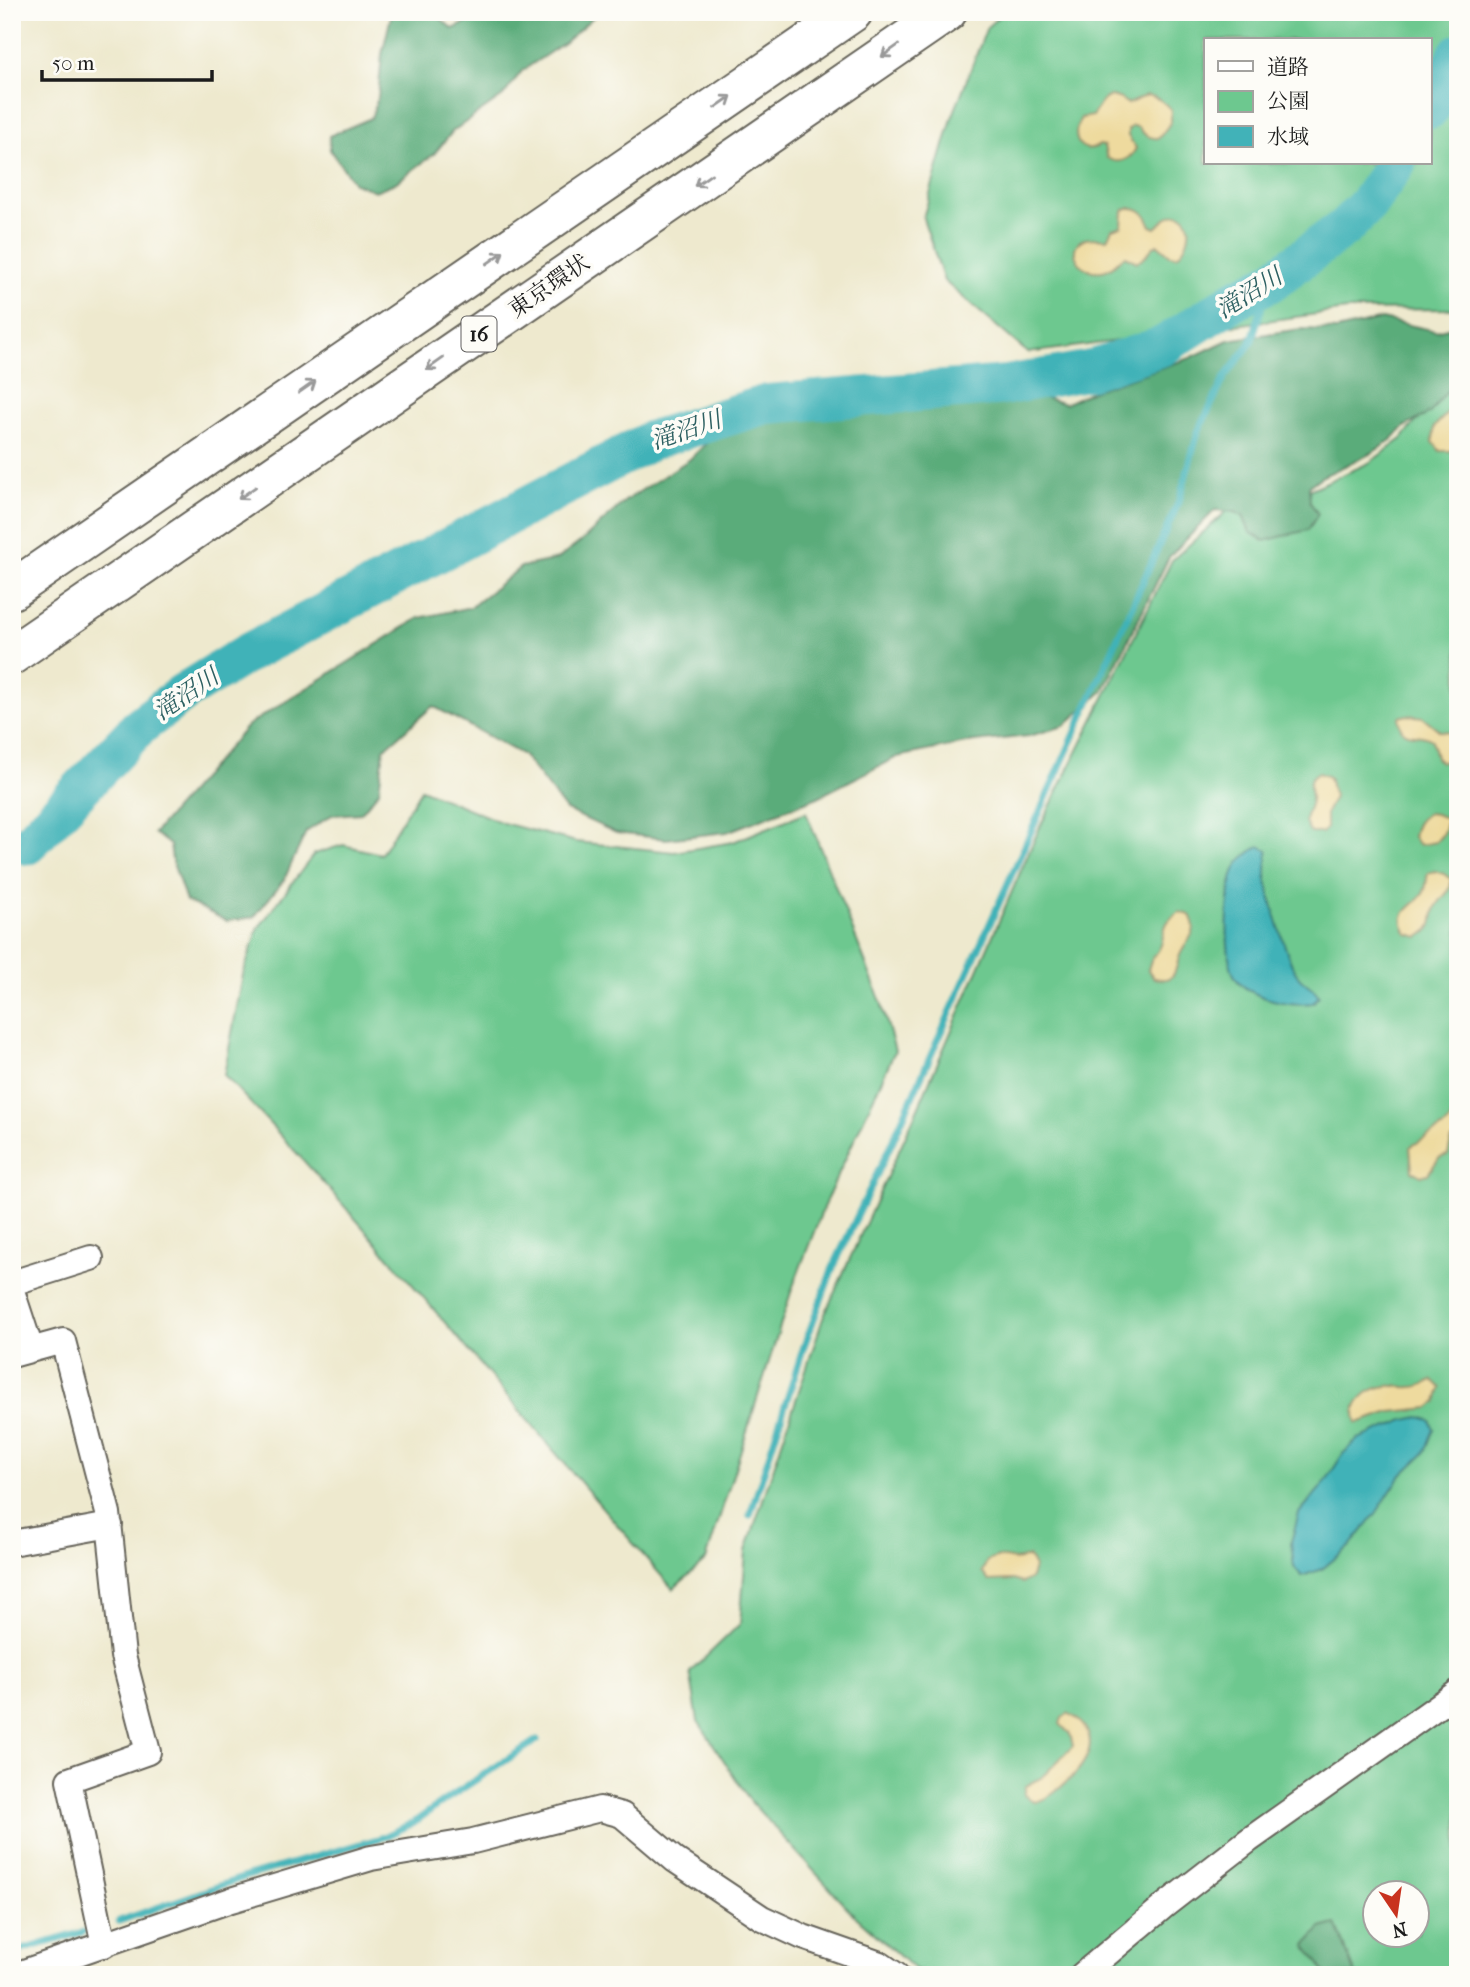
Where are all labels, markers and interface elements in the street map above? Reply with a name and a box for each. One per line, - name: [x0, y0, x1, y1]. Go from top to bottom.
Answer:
- scale bar: [42, 38, 212, 82]
- legend: [1204, 38, 1432, 164]
- one-way arrow: [881, 44, 900, 58]
- text: 50 m: [52, 51, 95, 75]
- text: 道路: [1267, 55, 1309, 79]
- text: 公園: [1267, 89, 1309, 113]
- one-way arrow: [713, 95, 732, 109]
- text: 水域: [1267, 125, 1309, 149]
- one-way arrow: [694, 173, 713, 187]
- street label: 東京環状: [504, 249, 594, 323]
- one-way arrow: [485, 251, 504, 266]
- water label: 滝沼川: [1211, 260, 1289, 324]
- road number: 16: [462, 316, 496, 352]
- one-way arrow: [426, 357, 445, 371]
- one-way arrow: [297, 380, 316, 394]
- water label: 滝沼川: [647, 404, 727, 455]
- one-way arrow: [238, 486, 257, 500]
- water label: 滝沼川: [148, 661, 226, 726]
- north arrow: [1362, 1878, 1432, 1948]
- text: N: [1390, 1917, 1409, 1942]

